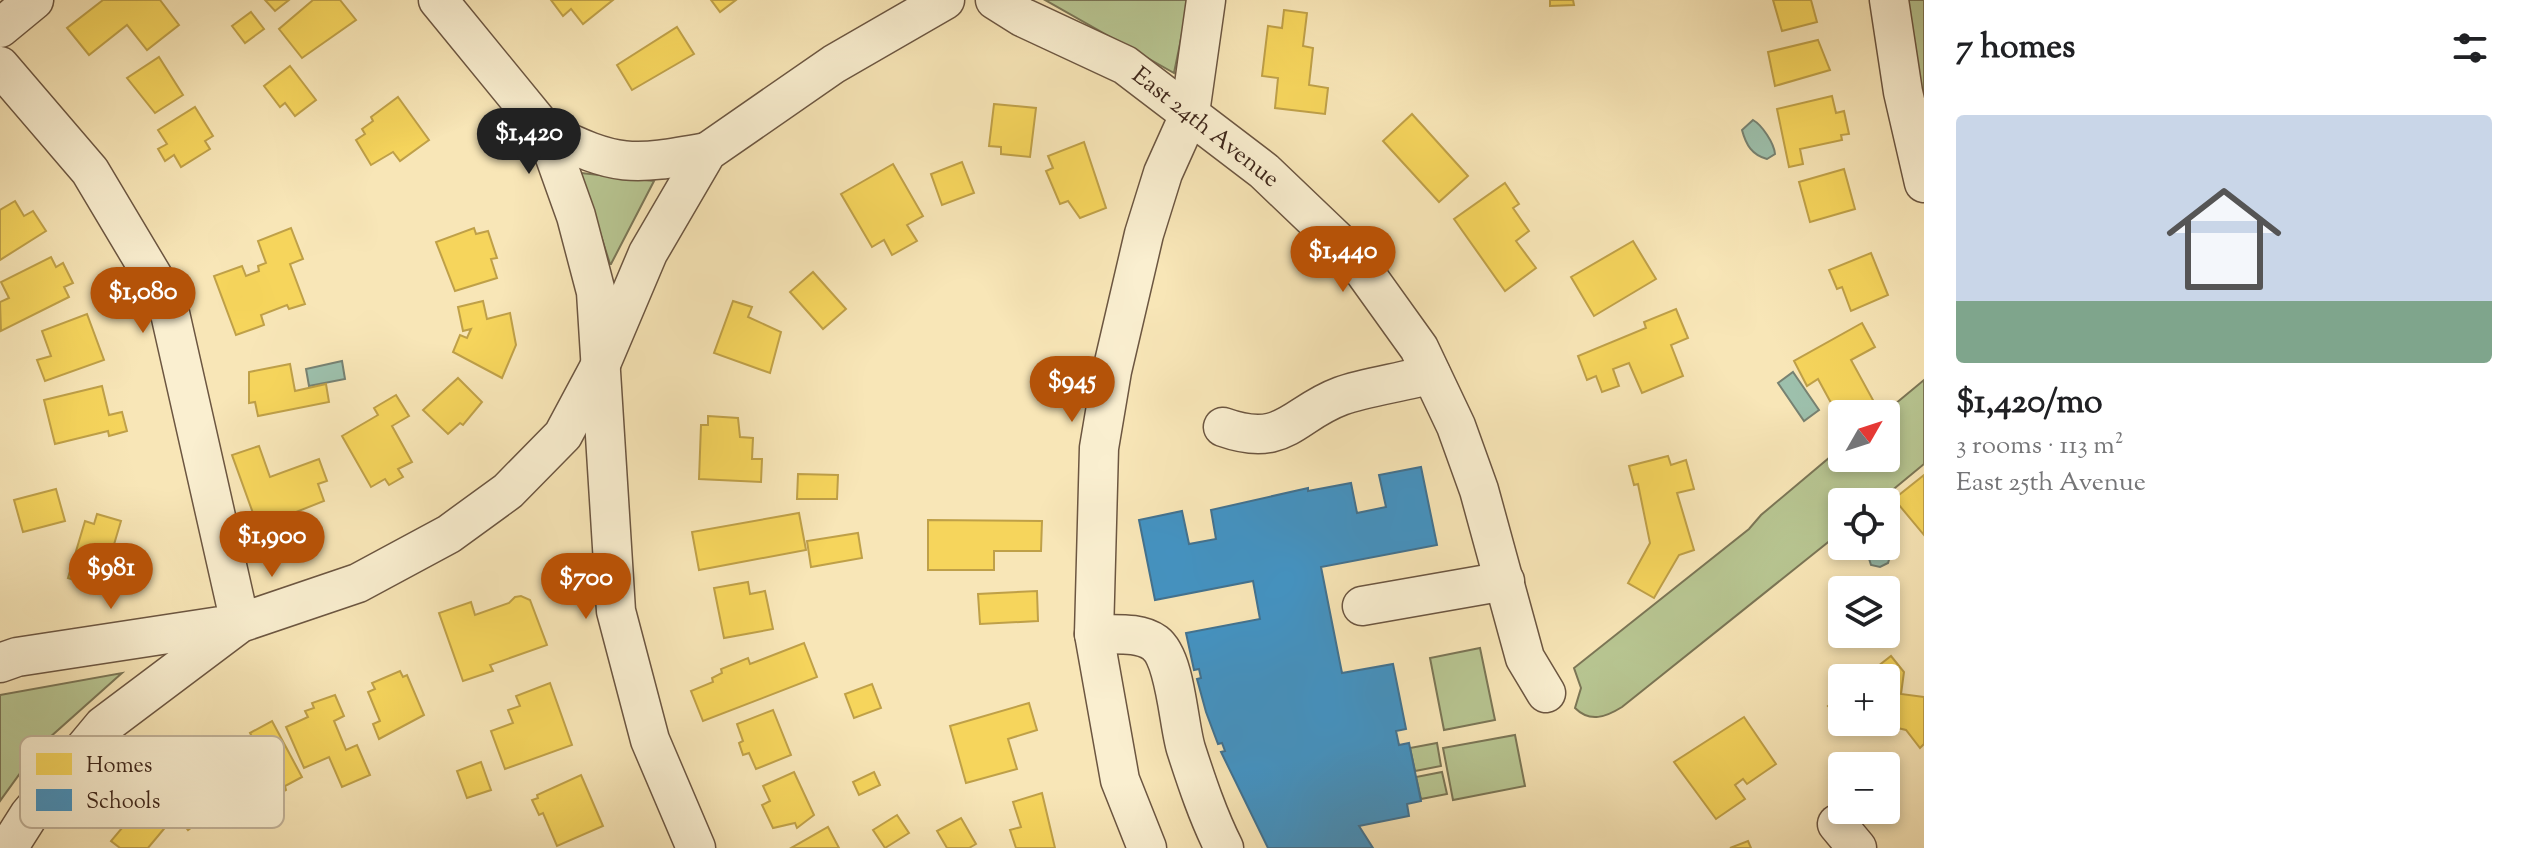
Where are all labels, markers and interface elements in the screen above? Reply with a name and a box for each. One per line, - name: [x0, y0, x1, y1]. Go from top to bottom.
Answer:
- text: 7 homes: [1956, 24, 2075, 73]
- icon: filters: [2448, 26, 2492, 70]
- street label: East 24th Avenue: [1124, 59, 1286, 197]
- pin: $1,420: [464, 108, 594, 176]
- text: $1,420: [495, 115, 563, 152]
- icon: home: [2152, 167, 2296, 311]
- pin: $1,440: [1278, 226, 1408, 294]
- text: $1,440: [1309, 233, 1377, 270]
- pin: $1,080: [78, 267, 208, 335]
- text: $1,080: [109, 274, 177, 311]
- pin: $945: [1025, 356, 1119, 424]
- text: $945: [1048, 363, 1096, 400]
- text: $1,420/mo: [1956, 379, 2103, 428]
- north arrow: [1828, 400, 1900, 472]
- map controls: [1828, 400, 1900, 824]
- text: 3 rooms · 113 m²: [1956, 428, 2124, 465]
- text: East 25th Avenue: [1956, 465, 2146, 502]
- button: locate: [1828, 488, 1900, 560]
- pin: $1,900: [207, 511, 337, 579]
- text: $1,900: [238, 518, 306, 555]
- pin: $981: [64, 543, 158, 611]
- text: $981: [87, 550, 135, 587]
- pin: $700: [539, 553, 633, 621]
- text: $700: [559, 560, 613, 597]
- button: layers: [1828, 576, 1900, 648]
- button: +: [1828, 664, 1900, 736]
- legend: [20, 736, 284, 828]
- text: Homes: [86, 751, 152, 783]
- button: −: [1828, 752, 1900, 824]
- text: Schools: [86, 787, 160, 819]

